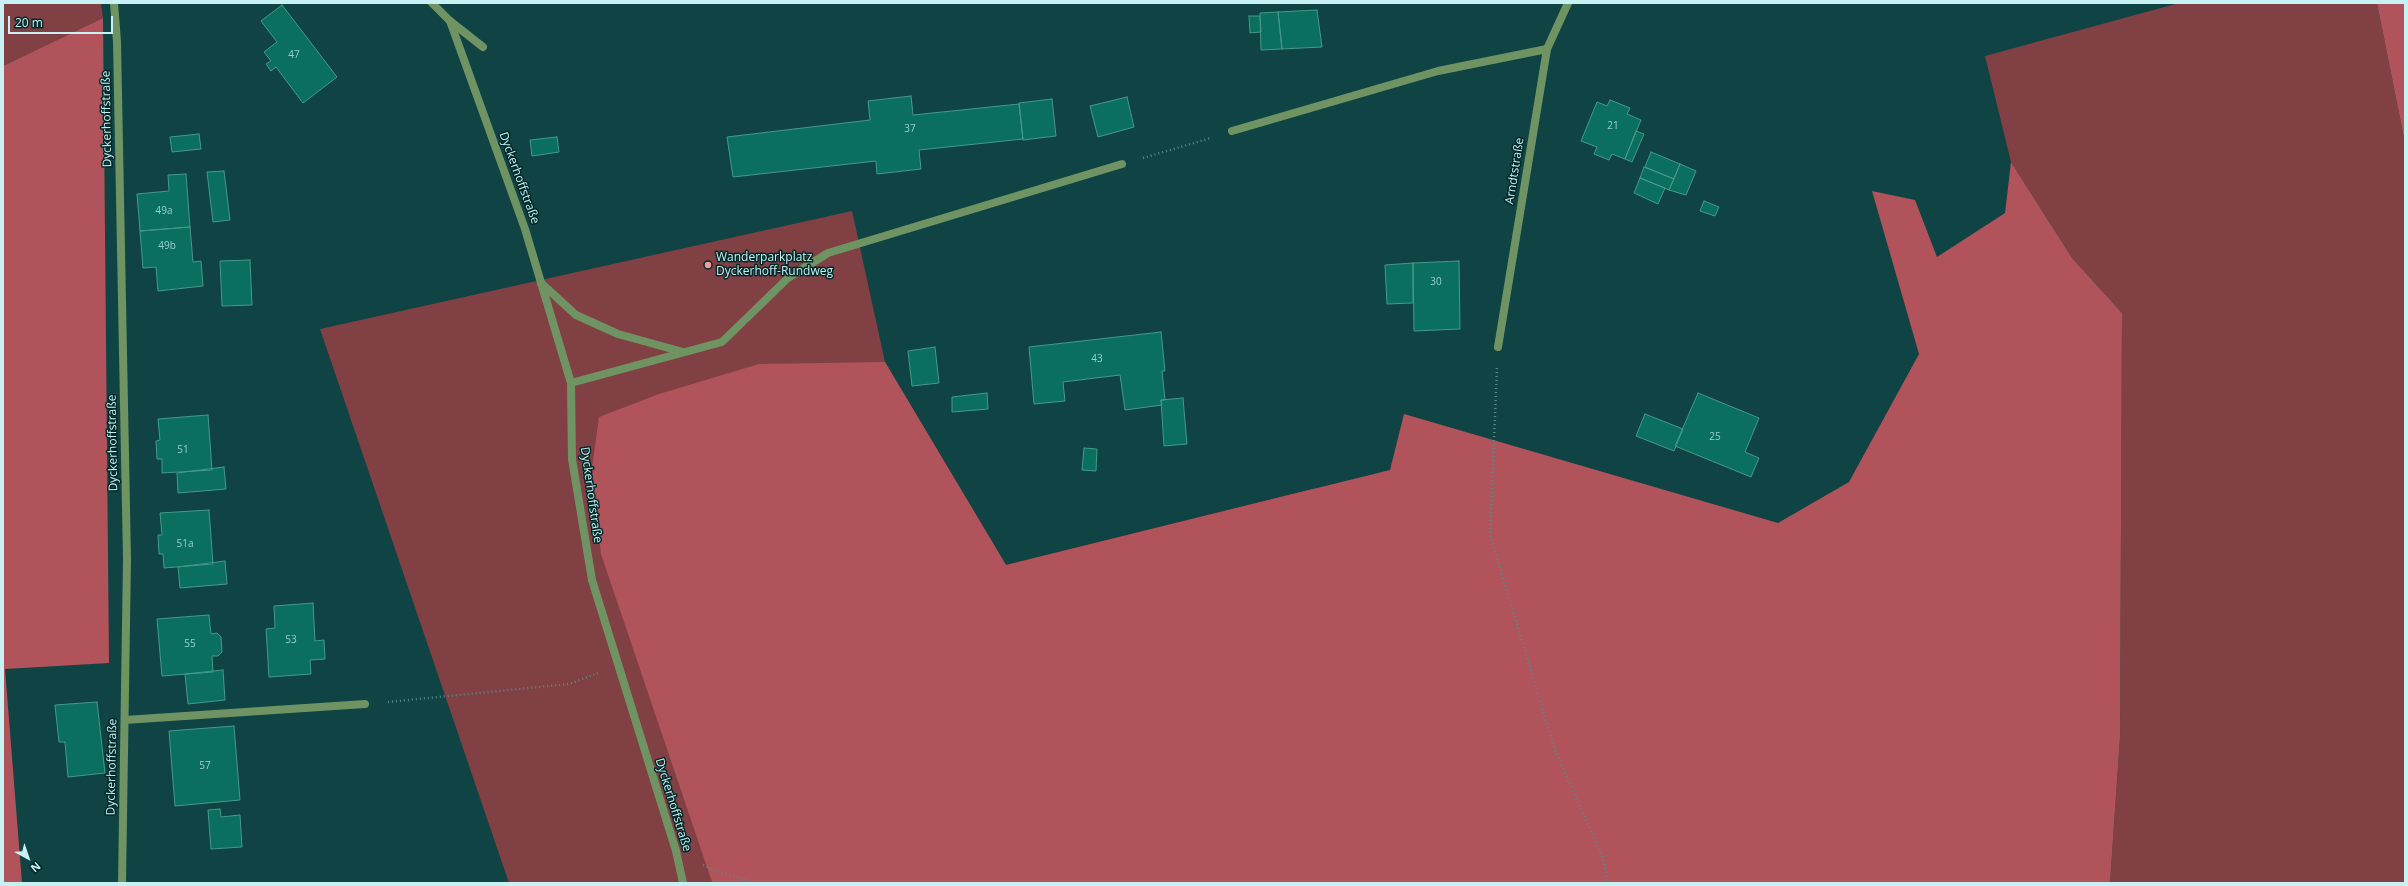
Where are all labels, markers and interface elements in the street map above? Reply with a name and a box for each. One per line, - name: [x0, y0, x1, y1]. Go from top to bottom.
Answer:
- scale bar: [10, 8, 115, 34]
- text: 20 m: [15, 14, 43, 31]
- house number: 47: [288, 49, 300, 61]
- street label: Dyckerhoffstraße: [99, 70, 115, 168]
- house number: 21: [1607, 120, 1619, 132]
- house number: 37: [904, 123, 916, 135]
- street label: Dyckerhoffstraße: [496, 130, 542, 226]
- street label: Arndtstraße: [1503, 137, 1527, 205]
- house number: 49a: [156, 205, 172, 217]
- house number: 49b: [158, 240, 176, 252]
- place label: Wanderparkplatz Dyckerhoff-Rundweg: [716, 251, 833, 279]
- marker: Wanderparkplatz Dyckerhoff-Rundweg: [703, 260, 713, 270]
- house number: 30: [1430, 276, 1442, 288]
- house number: 43: [1091, 353, 1103, 365]
- street label: Dyckerhoffstraße: [105, 394, 121, 492]
- house number: 25: [1709, 431, 1721, 443]
- house number: 51: [177, 444, 189, 456]
- street label: Dyckerhoffstraße: [577, 446, 605, 544]
- house number: 51a: [177, 538, 193, 550]
- house number: 53: [285, 634, 297, 646]
- house number: 55: [184, 638, 196, 650]
- street label: Dyckerhoffstraße: [104, 718, 120, 816]
- street label: Dyckerhoffstraße: [652, 757, 694, 853]
- house number: 57: [199, 760, 211, 772]
- north arrow: [8, 838, 48, 878]
- text: N: [28, 859, 44, 876]

